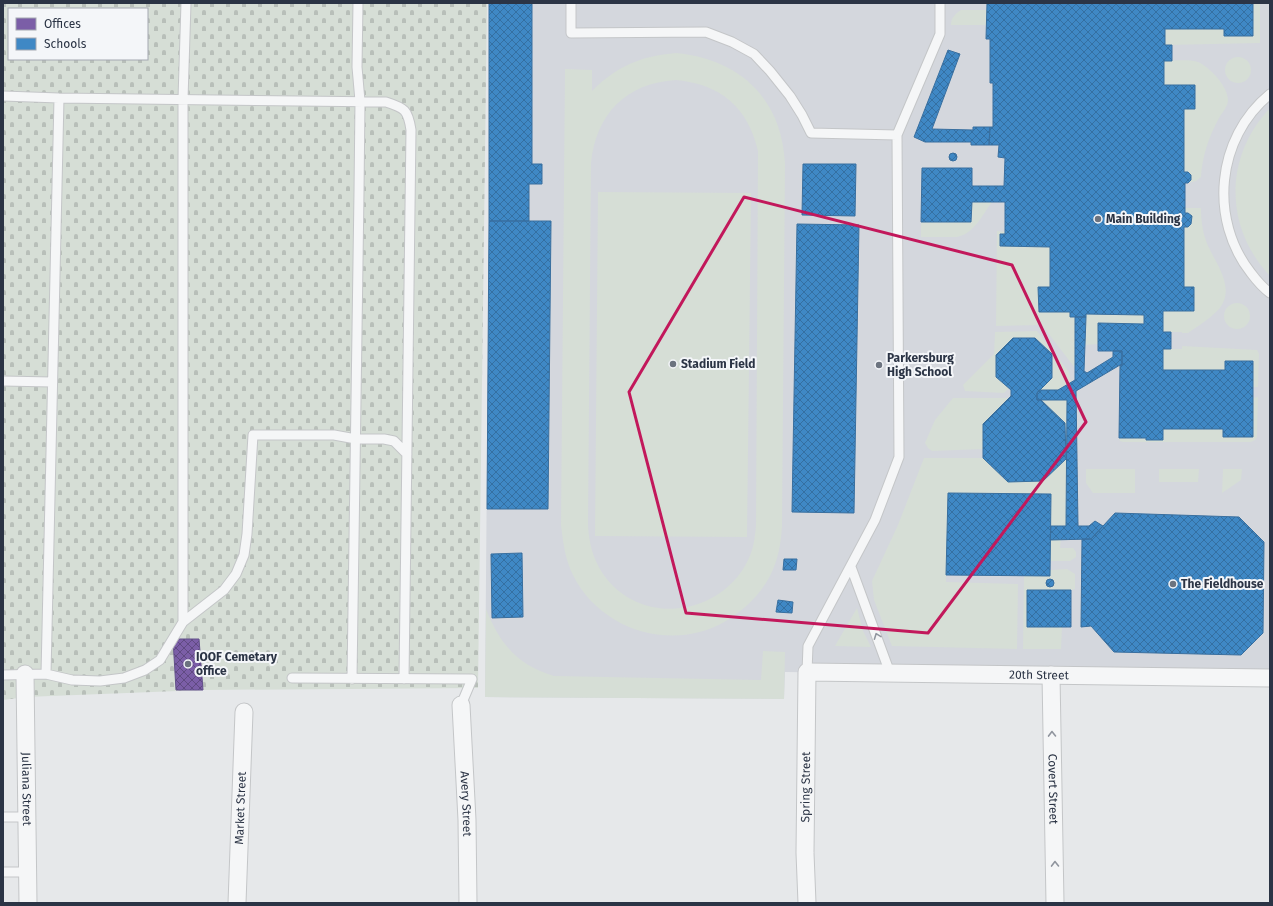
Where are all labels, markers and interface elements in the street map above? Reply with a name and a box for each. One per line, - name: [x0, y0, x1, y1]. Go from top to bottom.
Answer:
- legend: [8, 8, 148, 60]
- text: Offices: [44, 17, 81, 31]
- text: Schools: [44, 37, 87, 51]
- place label: Main Building: [1106, 212, 1181, 226]
- marker: Main Building: [1093, 214, 1103, 224]
- place label: Parkersburg High School: [887, 351, 954, 379]
- place label: Stadium Field: [681, 357, 756, 371]
- marker: Stadium Field: [668, 359, 678, 369]
- marker: Parkersburg High School: [874, 360, 884, 370]
- place label: The Fieldhouse: [1181, 577, 1264, 591]
- marker: The Fieldhouse: [1168, 579, 1178, 589]
- one-way arrow: [873, 633, 881, 640]
- place label: IOOF Cemetary office: [196, 650, 278, 678]
- marker: IOOF Cemetary office: [183, 659, 193, 669]
- street label: 20th Street: [1009, 668, 1070, 682]
- one-way arrow: [1048, 731, 1057, 737]
- street label: Spring Street: [798, 751, 813, 823]
- street label: Juliana Street: [19, 752, 34, 826]
- street label: Covert Street: [1045, 754, 1061, 825]
- street label: Market Street: [232, 771, 249, 845]
- street label: Avery Street: [457, 771, 474, 837]
- one-way arrow: [1051, 861, 1059, 867]

